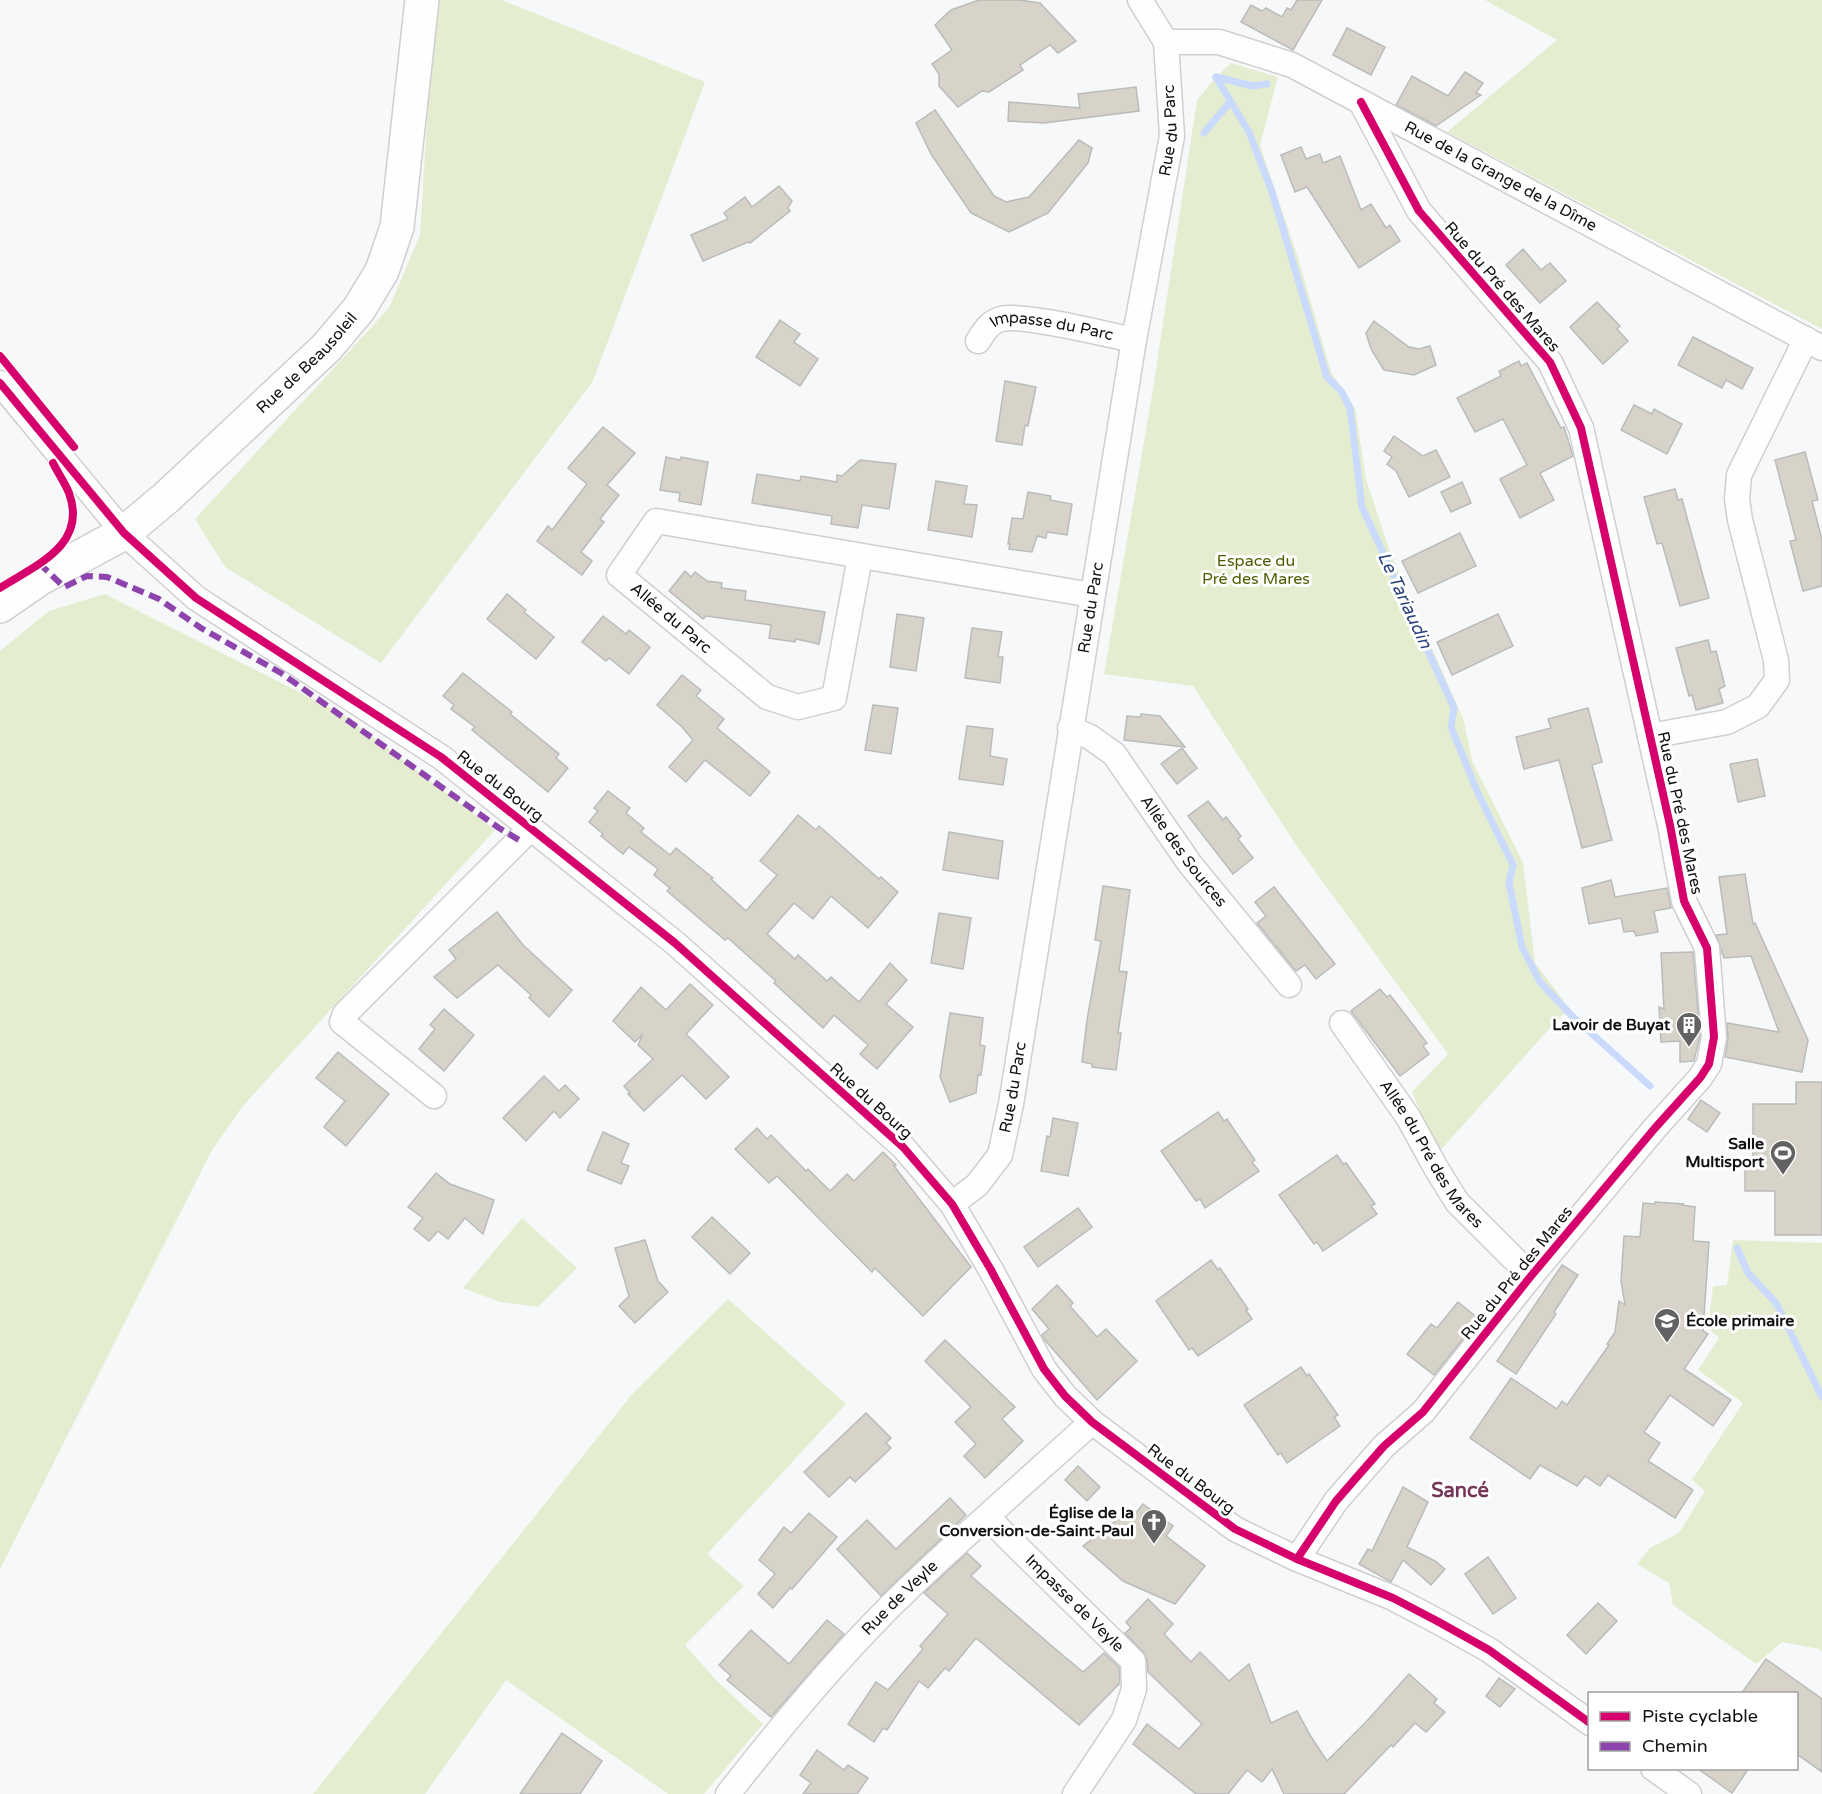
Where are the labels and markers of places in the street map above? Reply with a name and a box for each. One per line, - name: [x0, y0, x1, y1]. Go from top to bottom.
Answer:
- building icon: Lavoir de Buyat: [1674, 1010, 1704, 1048]
- place label: Lavoir de Buyat: [1552, 1015, 1671, 1035]
- place label: Salle Multisport: [1685, 1134, 1765, 1172]
- sports icon: Salle Multisport: [1768, 1138, 1798, 1176]
- school or university icon: École primaire: [1652, 1306, 1682, 1344]
- place label: École primaire: [1686, 1311, 1794, 1331]
- place label: Église de la Conversion-de-Saint-Paul: [939, 1503, 1134, 1541]
- church icon: Église de la Conversion-de-Saint-Paul: [1139, 1507, 1169, 1545]

